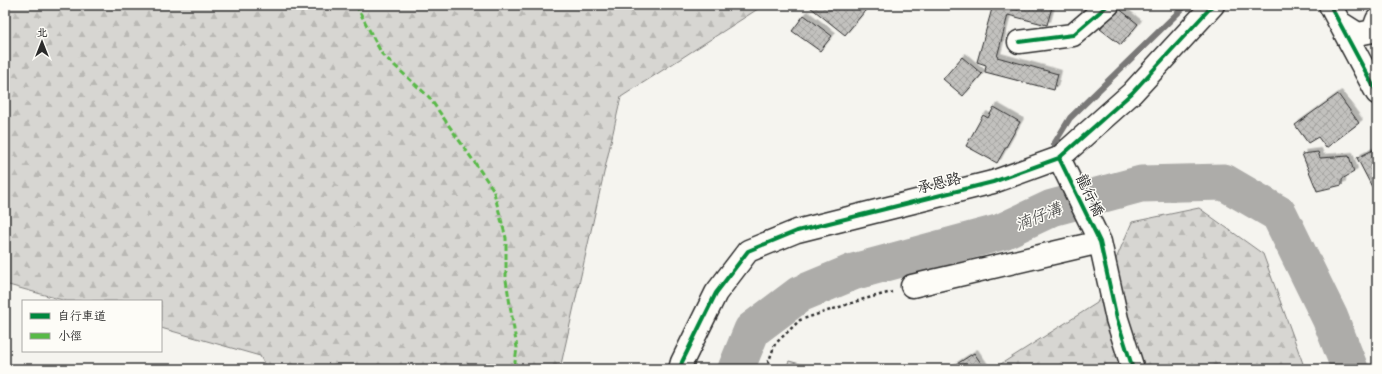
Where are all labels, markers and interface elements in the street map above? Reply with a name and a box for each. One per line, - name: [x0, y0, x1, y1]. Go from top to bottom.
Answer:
- north arrow: [22, 22, 62, 62]
- text: 北: [37, 23, 48, 42]
- street label: 承恩路: [914, 165, 964, 201]
- street label: 龍行橋: [1068, 169, 1112, 221]
- water label: 湳仔溝: [1010, 193, 1068, 239]
- legend: [22, 300, 162, 352]
- text: 自行車道: [58, 305, 106, 327]
- text: 小徑: [58, 325, 82, 347]

